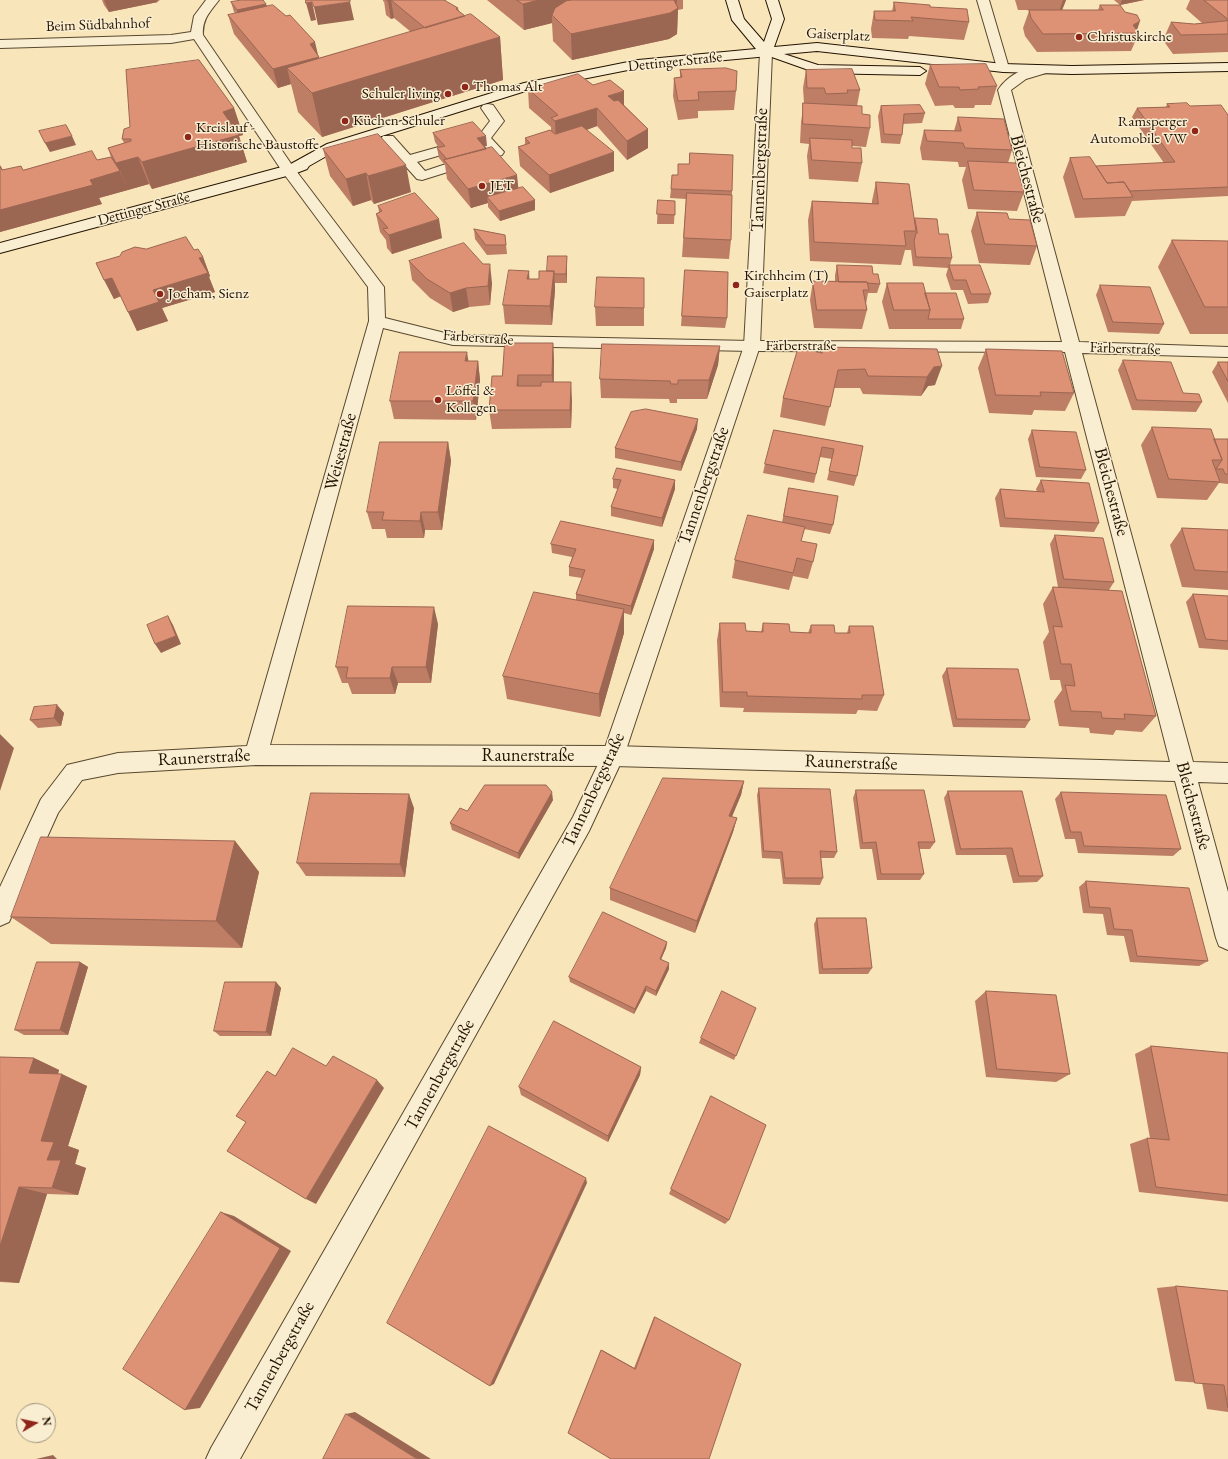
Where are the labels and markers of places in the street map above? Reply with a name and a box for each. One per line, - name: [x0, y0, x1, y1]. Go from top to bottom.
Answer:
- place label: Christuskirche: [1087, 28, 1172, 46]
- marker: Christuskirche: [1074, 32, 1084, 42]
- place label: Thomas Alt: [473, 78, 542, 96]
- marker: Thomas Alt: [460, 82, 470, 92]
- place label: Schuler living: [362, 85, 440, 103]
- marker: Schuler living: [443, 89, 453, 99]
- place label: Küchen Schuler: [353, 112, 445, 130]
- place label: Ramsperger Automobile VW: [1090, 113, 1187, 148]
- marker: Küchen Schuler: [340, 116, 350, 126]
- place label: Kreislauf - Historische Baustoffe: [196, 119, 319, 154]
- marker: Ramsperger Automobile VW: [1190, 126, 1200, 136]
- marker: Kreislauf - Historische Baustoffe: [183, 132, 193, 142]
- place label: JET: [490, 177, 514, 195]
- marker: JET: [477, 181, 487, 191]
- place label: Kirchheim (T) Gaiserplatz: [744, 267, 828, 302]
- marker: Kirchheim (T) Gaiserplatz: [731, 280, 741, 290]
- place label: Jocham, Sienz: [168, 285, 249, 303]
- marker: Jocham, Sienz: [155, 289, 165, 299]
- place label: Löffel & Kollegen: [446, 382, 497, 417]
- marker: Löffel & Kollegen: [433, 395, 443, 405]

